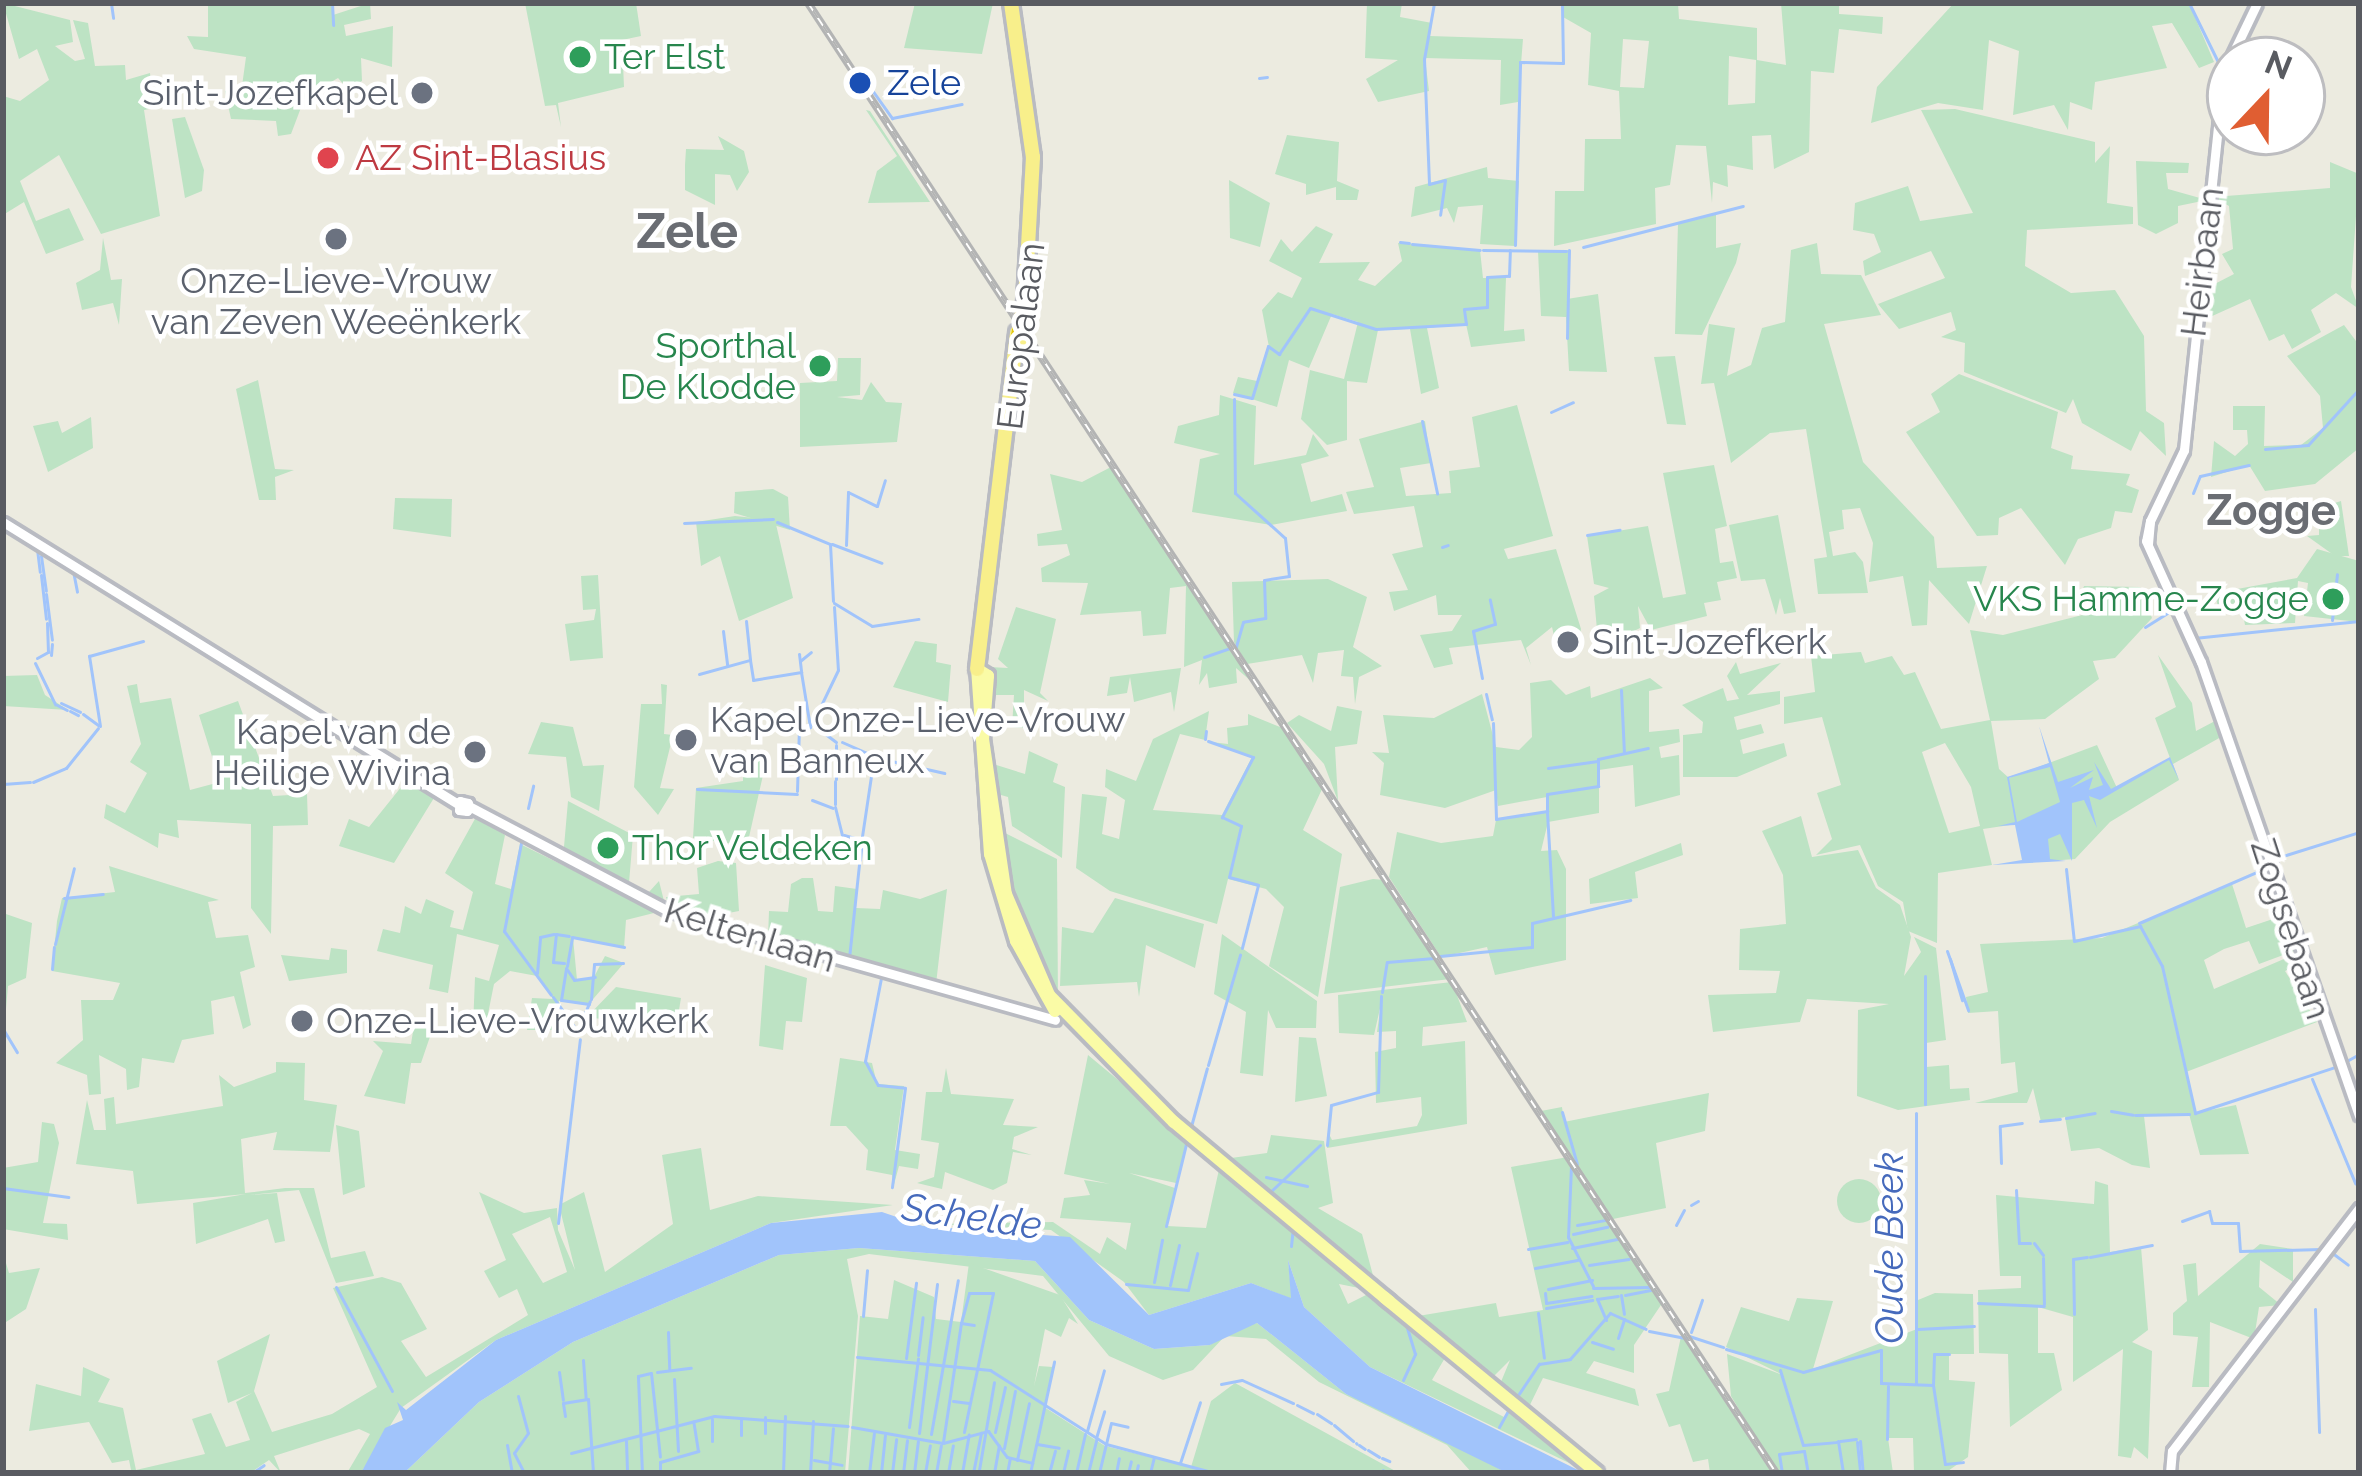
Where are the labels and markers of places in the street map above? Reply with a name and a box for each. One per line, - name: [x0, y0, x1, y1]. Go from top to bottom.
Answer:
- place label: Ter Elst: [604, 35, 726, 79]
- marker: Ter Elst: [567, 44, 593, 70]
- place label: Zele: [887, 61, 961, 105]
- marker: Zele: [844, 67, 876, 99]
- place label: Sint-Jozefkapel: [142, 71, 398, 115]
- marker: Sint-Jozefkapel: [409, 80, 435, 106]
- place label: AZ Sint-Blasius: [355, 136, 606, 180]
- marker: AZ Sint-Blasius: [312, 142, 344, 174]
- marker: Onze-Lieve-Vrouw van Zeven Weeënkerk: [323, 226, 349, 252]
- place label: Onze-Lieve-Vrouw van Zeven Weeënkerk: [150, 258, 522, 343]
- place label: Sporthal De Klodde: [620, 323, 796, 408]
- marker: Sporthal De Klodde: [807, 353, 833, 379]
- place label: VKS Hamme-Zogge: [1973, 577, 2309, 621]
- marker: VKS Hamme-Zogge: [2320, 586, 2346, 612]
- place label: Sint-Jozefkerk: [1592, 620, 1827, 664]
- marker: Sint-Jozefkerk: [1555, 629, 1581, 655]
- place label: Kapel Onze-Lieve-Vrouw van Banneux: [710, 697, 1127, 782]
- place label: Kapel van de Heilige Wivina: [212, 709, 451, 794]
- marker: Kapel Onze-Lieve-Vrouw van Banneux: [673, 727, 699, 753]
- marker: Kapel van de Heilige Wivina: [462, 739, 488, 765]
- place label: Thor Veldeken: [632, 826, 875, 870]
- marker: Thor Veldeken: [595, 835, 621, 861]
- place label: Onze-Lieve-Vrouwkerk: [326, 999, 709, 1043]
- marker: Onze-Lieve-Vrouwkerk: [289, 1008, 315, 1034]

